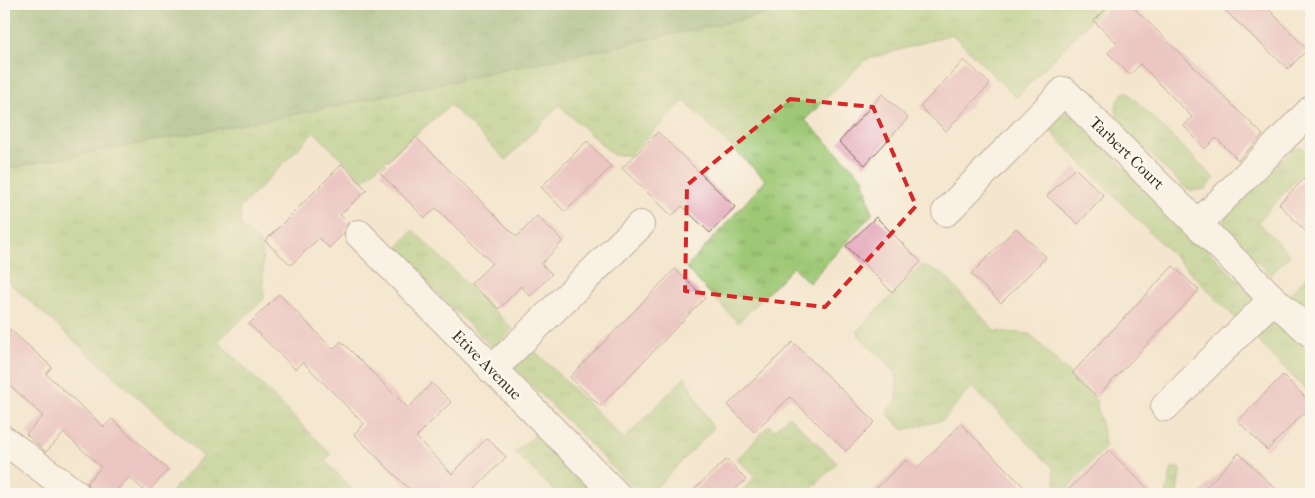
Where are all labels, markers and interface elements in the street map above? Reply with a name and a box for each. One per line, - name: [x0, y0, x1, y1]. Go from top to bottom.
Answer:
- street label: Tarbert Court: [1086, 113, 1168, 193]
- street label: Etive Avenue: [448, 326, 526, 404]

